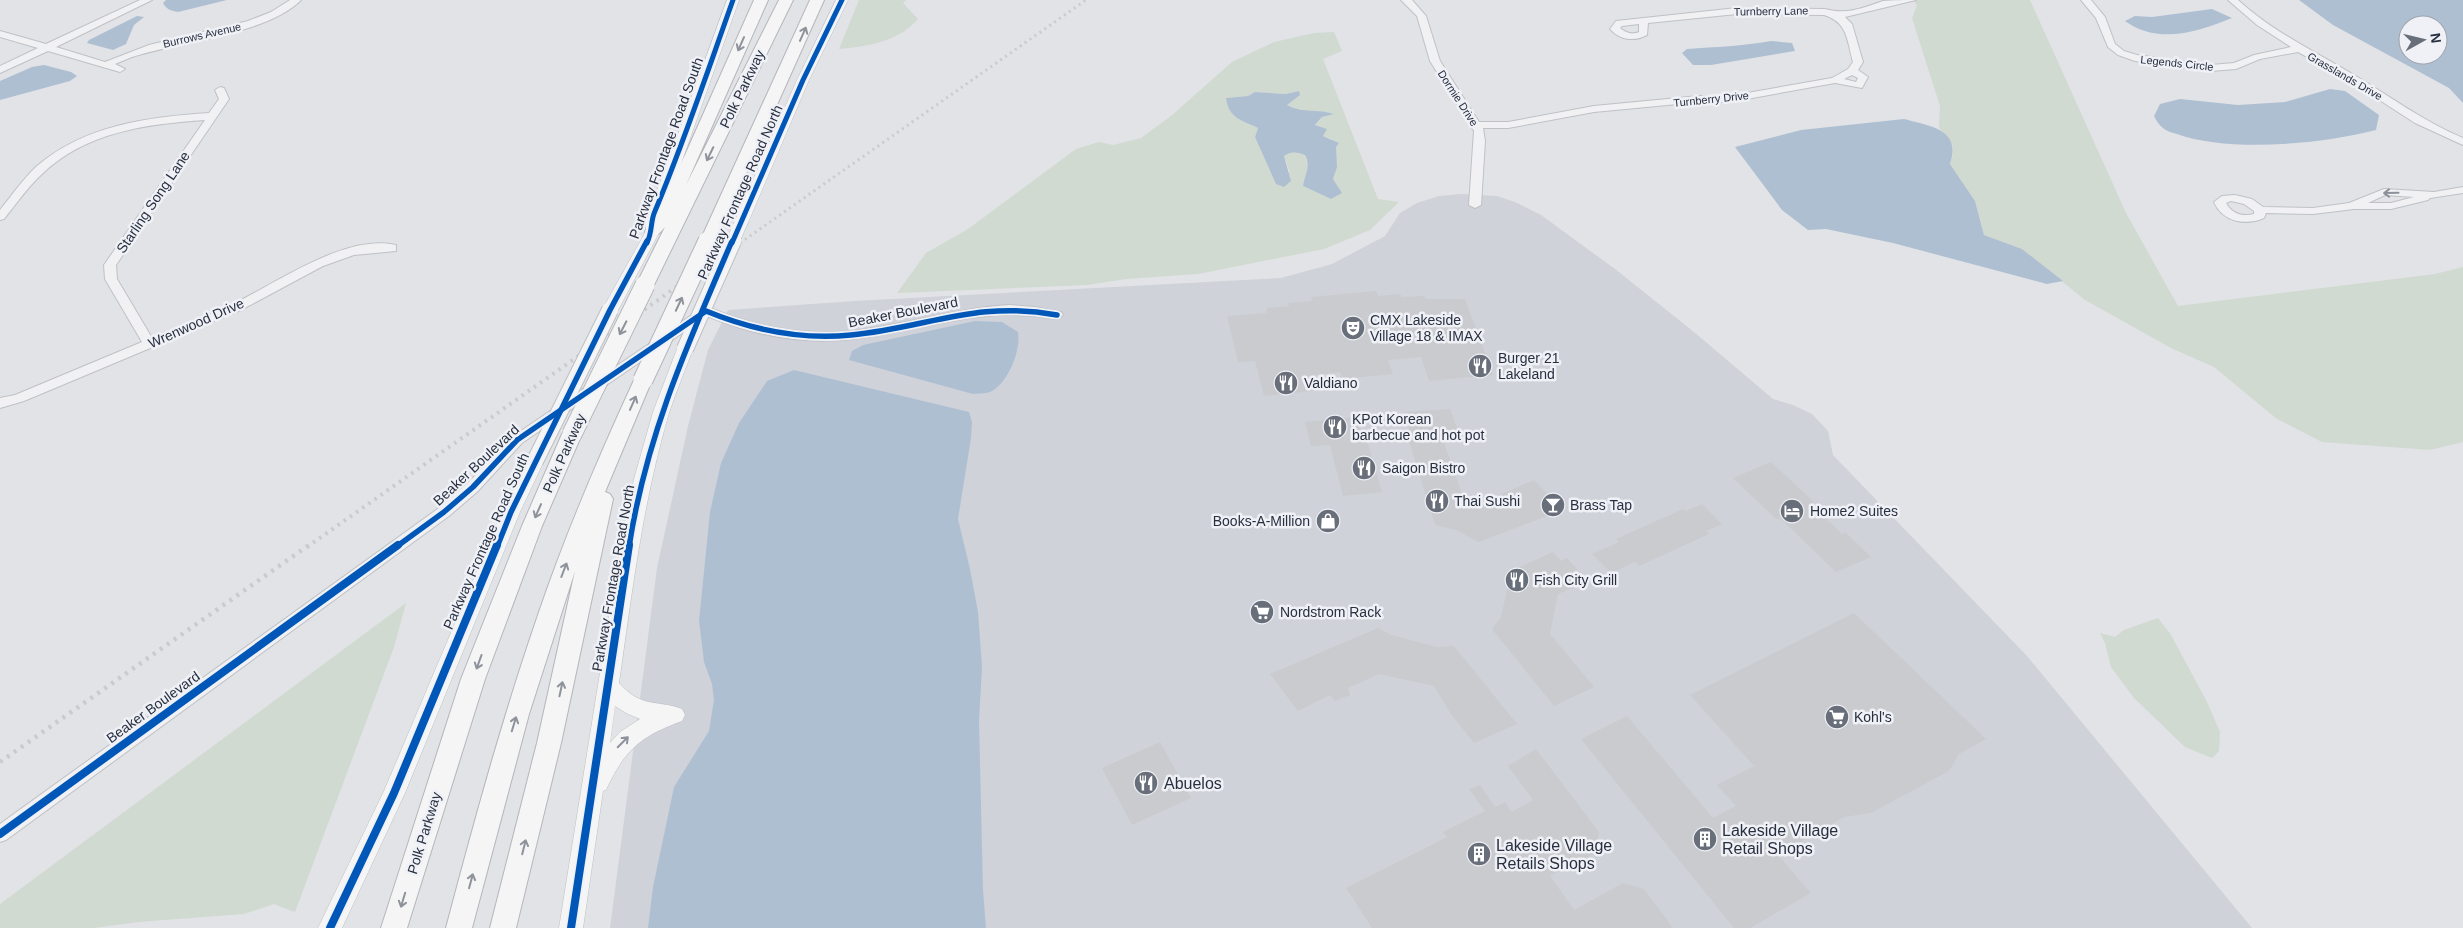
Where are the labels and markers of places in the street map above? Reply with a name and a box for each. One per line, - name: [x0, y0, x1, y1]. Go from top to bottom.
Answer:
- place label: CMX Lakeside Village 18 & IMAX: [1370, 312, 1483, 344]
- theatre icon: CMX Lakeside Village 18 & IMAX: [1340, 315, 1366, 341]
- place label: Burger 21 Lakeland: [1498, 350, 1560, 382]
- restaurant icon: Burger 21 Lakeland: [1467, 353, 1493, 379]
- restaurant icon: Valdiano: [1273, 370, 1299, 396]
- place label: Valdiano: [1304, 375, 1358, 391]
- place label: KPot Korean barbecue and hot pot: [1352, 411, 1484, 443]
- restaurant icon: KPot Korean barbecue and hot pot: [1322, 414, 1348, 440]
- restaurant icon: Saigon Bistro: [1351, 455, 1377, 481]
- place label: Saigon Bistro: [1382, 460, 1465, 476]
- restaurant icon: Thai Sushi: [1424, 488, 1450, 514]
- bar icon: Brass Tap: [1540, 492, 1566, 518]
- place label: Thai Sushi: [1454, 493, 1520, 509]
- place label: Brass Tap: [1570, 497, 1632, 513]
- hotel icon: Home2 Suites: [1779, 498, 1805, 524]
- place label: Home2 Suites: [1810, 503, 1898, 519]
- shop icon: Books-A-Million: [1315, 508, 1341, 534]
- place label: Books-A-Million: [1213, 513, 1310, 529]
- restaurant icon: Fish City Grill: [1504, 567, 1530, 593]
- place label: Fish City Grill: [1534, 572, 1617, 588]
- supermarket icon: Nordstrom Rack: [1249, 599, 1275, 625]
- place label: Nordstrom Rack: [1280, 604, 1382, 620]
- supermarket icon: Kohl's: [1824, 704, 1850, 730]
- place label: Kohl's: [1854, 709, 1892, 725]
- restaurant icon: Abuelos: [1133, 770, 1159, 796]
- place label: Abuelos: [1164, 775, 1222, 792]
- place label: Lakeside Village Retail Shops: [1722, 822, 1838, 857]
- building icon: Lakeside Village Retail Shops: [1692, 826, 1718, 852]
- place label: Lakeside Village Retails Shops: [1496, 837, 1612, 872]
- building icon: Lakeside Village Retails Shops: [1466, 841, 1492, 867]

